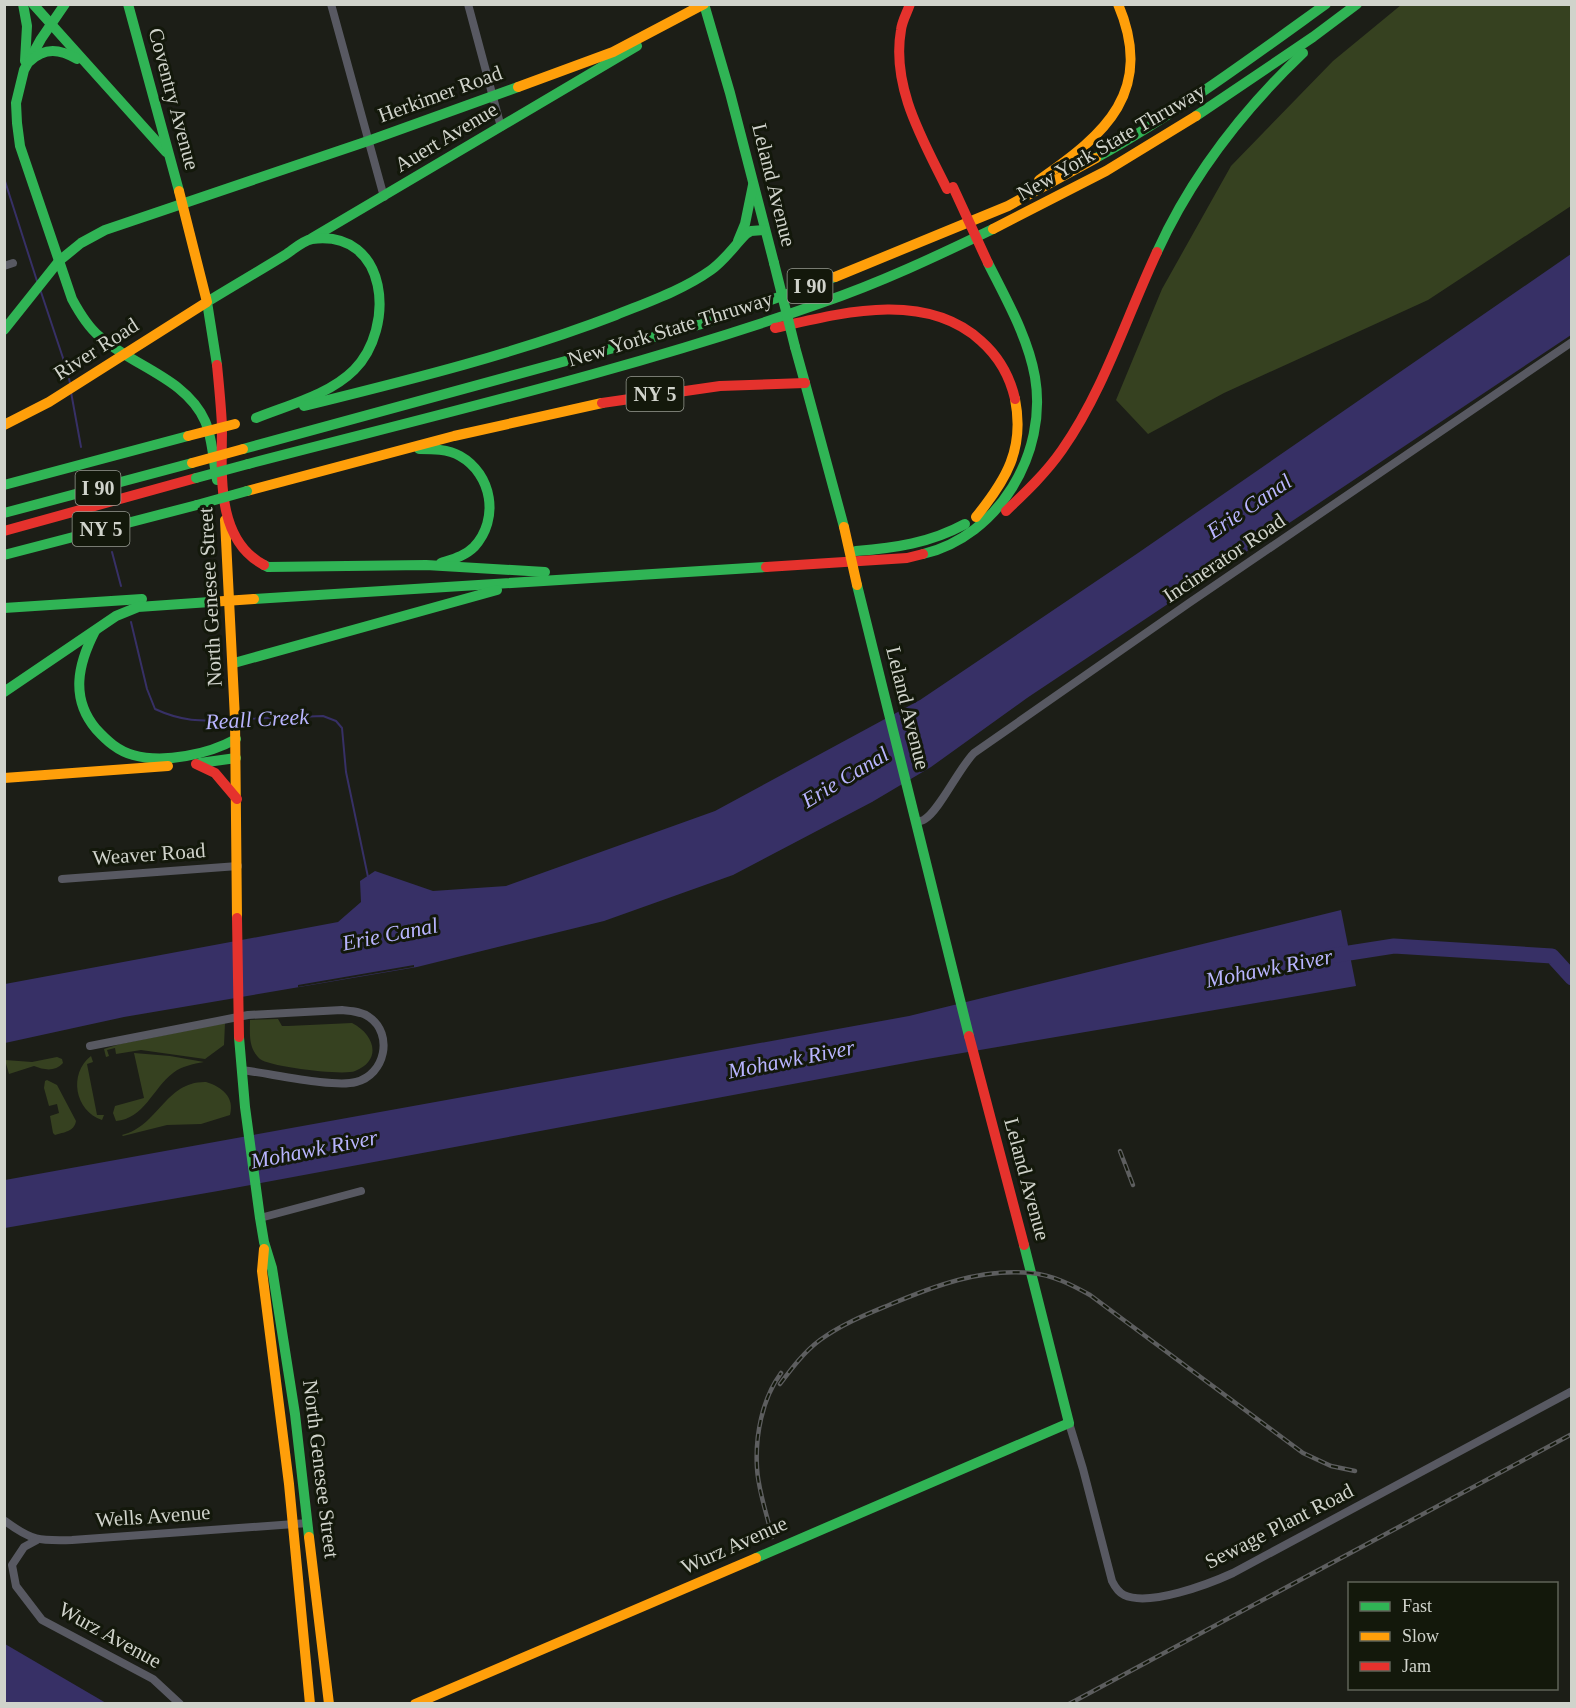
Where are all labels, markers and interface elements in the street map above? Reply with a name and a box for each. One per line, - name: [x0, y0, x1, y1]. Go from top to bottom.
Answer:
- street label: Coventry Avenue: [144, 25, 204, 173]
- street label: Herkimer Road: [375, 60, 506, 128]
- street label: New York State Thruway: [1013, 78, 1210, 206]
- street label: Auert Avenue: [390, 97, 502, 177]
- street label: Leland Avenue: [747, 121, 801, 249]
- road number: I 90: [788, 269, 832, 303]
- street label: New York State Thruway: [565, 286, 776, 372]
- street label: River Road: [49, 312, 143, 385]
- road number: NY 5: [626, 377, 684, 411]
- water label: Erie Canal: [1201, 468, 1296, 544]
- road number: I 90: [76, 471, 120, 505]
- street label: North Genesee Street: [193, 507, 227, 687]
- street label: Incinerator Road: [1159, 508, 1290, 608]
- road number: NY 5: [72, 512, 130, 546]
- street label: Leland Avenue: [881, 644, 935, 772]
- water label: Reall Creek: [204, 704, 311, 734]
- water label: Erie Canal: [796, 741, 893, 813]
- street label: Weaver Road: [92, 838, 207, 870]
- water label: Erie Canal: [339, 912, 440, 956]
- water label: Mohawk River: [1202, 943, 1335, 993]
- water label: Mohawk River: [724, 1034, 857, 1084]
- street label: Leland Avenue: [999, 1115, 1055, 1243]
- water label: Mohawk River: [247, 1124, 380, 1174]
- street label: North Genesee Street: [298, 1378, 344, 1560]
- street label: Sewage Plant Road: [1201, 1478, 1358, 1574]
- street label: Wells Avenue: [95, 1500, 211, 1532]
- street label: Wurz Avenue: [677, 1511, 791, 1579]
- legend: [1348, 1582, 1558, 1690]
- text: Fast: [1402, 1596, 1432, 1616]
- street label: Wurz Avenue: [54, 1597, 166, 1673]
- text: Slow: [1402, 1626, 1439, 1646]
- text: Jam: [1402, 1656, 1431, 1676]

